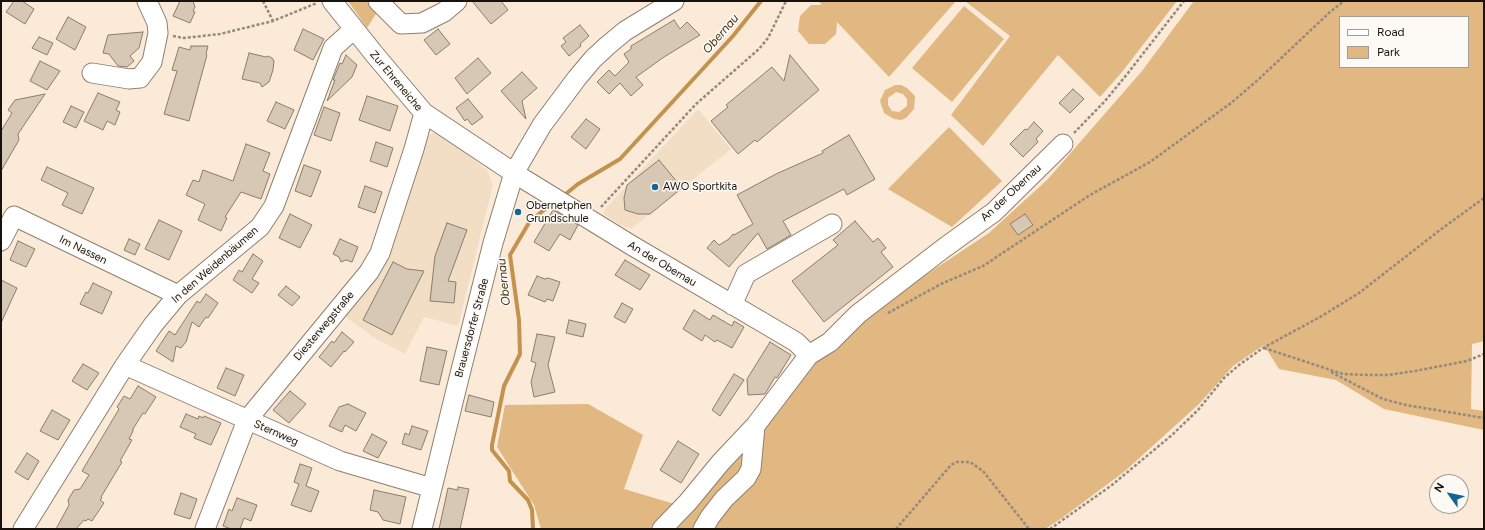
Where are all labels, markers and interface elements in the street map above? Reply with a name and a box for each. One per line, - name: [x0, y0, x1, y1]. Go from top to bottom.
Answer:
- water label: Obernau: [700, 11, 742, 57]
- legend: [1339, 16, 1469, 68]
- text: Road: [1377, 25, 1405, 39]
- text: Park: [1377, 45, 1400, 59]
- street label: Zur Ehreneiche: [367, 48, 425, 114]
- street label: An der Obernau: [978, 162, 1044, 224]
- place label: AWO Sportkita: [663, 180, 737, 194]
- marker: AWO Sportkita: [650, 182, 660, 192]
- place label: Obernetphen Grundschule: [526, 199, 592, 225]
- marker: Obernetphen Grundschule: [513, 207, 523, 217]
- street label: In den Weidenbäumen: [169, 224, 261, 306]
- street label: Im Nassen: [57, 233, 109, 267]
- street label: An der Obernau: [625, 238, 699, 290]
- water label: Obernau: [494, 258, 514, 306]
- street label: Brauersdorfer Straße: [452, 277, 492, 379]
- street label: Diesterwegstraße: [291, 288, 357, 364]
- street label: Sternweg: [252, 417, 300, 449]
- north arrow: [1429, 474, 1469, 514]
- text: N: [1432, 481, 1447, 495]

